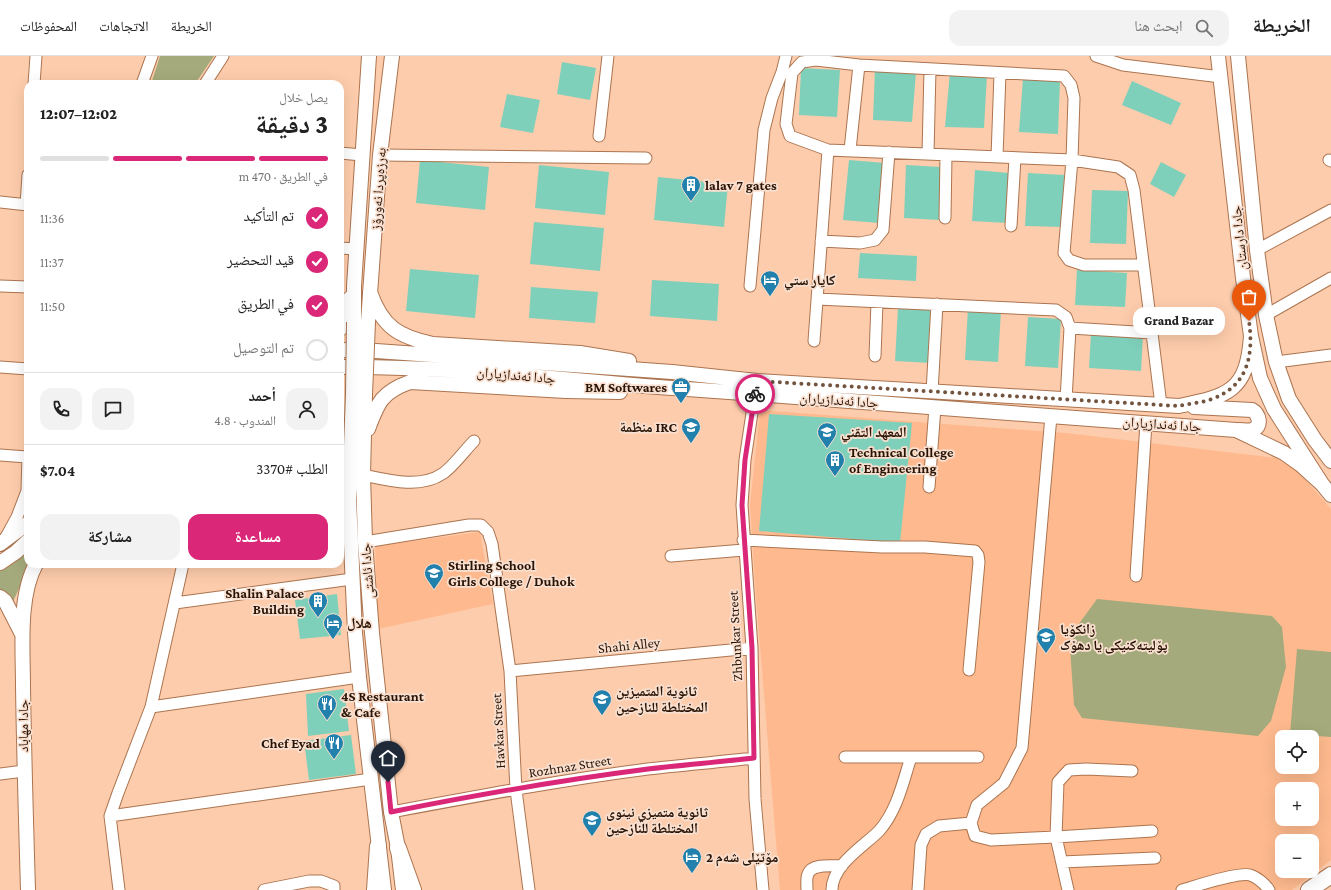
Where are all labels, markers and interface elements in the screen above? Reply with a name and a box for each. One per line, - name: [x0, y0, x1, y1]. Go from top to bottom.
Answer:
- search box: [949, 10, 1229, 46]
- text: الخريطة: [1253, 15, 1311, 36]
- icon: search: [1193, 17, 1215, 39]
- text: المحفوظات: [20, 18, 77, 34]
- text: الاتجاهات: [99, 18, 149, 34]
- text: الخريطة: [171, 18, 212, 34]
- text: ابحث هنا: [1134, 18, 1183, 34]
- text: يصل خلال: [279, 90, 328, 105]
- text: 12:02–12:07: [40, 106, 117, 122]
- text: 3 دقيقة: [255, 110, 328, 139]
- street label: بەرزەپردا نەورۆز: [367, 147, 390, 232]
- text: في الطريق · 470 m: [239, 169, 328, 184]
- building icon: lalav 7 gates: [680, 174, 702, 202]
- place label: lalav 7 gates: [705, 177, 777, 193]
- street label: جادا دارستان: [1228, 205, 1251, 271]
- icon: check: [306, 207, 328, 229]
- text: تم التأكيد: [243, 208, 294, 224]
- text: 11:36: [40, 211, 64, 226]
- icon: check: [306, 251, 328, 273]
- text: قيد التحضير: [227, 252, 294, 268]
- text: 11:37: [40, 255, 64, 270]
- hotel icon: كايار ستي: [759, 269, 781, 297]
- place label: كايار ستي: [784, 272, 836, 291]
- pin: [1232, 280, 1266, 321]
- icon: bag: [1238, 286, 1260, 308]
- icon: check: [306, 295, 328, 317]
- text: في الطريق: [238, 296, 294, 312]
- text: 11:50: [40, 299, 65, 314]
- callout: Grand Bazar: [1133, 307, 1225, 335]
- text: Grand Bazar: [1144, 313, 1214, 328]
- text: تم التوصيل: [233, 340, 294, 356]
- street label: جادا ئەندازیاران: [476, 364, 556, 387]
- courier: [735, 374, 775, 414]
- office icon: BM Softwares: [670, 376, 692, 404]
- place label: BM Softwares: [585, 379, 667, 395]
- icon: bike: [744, 383, 766, 405]
- button: phone: [40, 388, 82, 430]
- button: chat: [92, 388, 134, 430]
- text: أحمد: [249, 388, 276, 404]
- button: person: [286, 388, 328, 430]
- street label: جادا ئەندازیاران: [799, 389, 879, 412]
- text: المندوب · 4.8: [214, 413, 276, 428]
- street label: جادا ئەندازیاران: [1122, 413, 1202, 436]
- school or university icon: منظمة IRC: [680, 416, 702, 444]
- place label: منظمة IRC: [620, 419, 677, 435]
- school or university icon: المعهد التقني: [816, 421, 838, 449]
- place label: المعهد التقني: [841, 424, 907, 443]
- place label: Technical College of Engineering: [849, 444, 954, 476]
- building icon: Technical College of Engineering: [824, 449, 846, 477]
- text: الطلب #3370: [256, 461, 328, 477]
- text: $7.04: [40, 463, 75, 479]
- button: مشاركة: [40, 514, 180, 560]
- button: مساعدة: [188, 514, 328, 560]
- street label: جادا ئاشتی: [357, 543, 378, 599]
- place label: Stirling School Girls College / Duhok: [448, 557, 575, 589]
- school or university icon: Stirling School Girls College / Duhok: [423, 562, 445, 590]
- place label: Shalin Palace Building: [225, 585, 304, 617]
- building icon: Shalin Palace Building: [307, 590, 329, 618]
- street label: Zhbunkar Street: [725, 590, 745, 682]
- hotel icon: هلال: [322, 612, 344, 640]
- place label: هلال: [347, 615, 372, 631]
- place label: زانکۆیا پۆلیتەکنیکی یا دهۆک: [1060, 621, 1168, 654]
- school or university icon: زانکۆیا پۆلیتەکنیکی یا دهۆک: [1035, 626, 1057, 654]
- street label: Shahi Alley: [597, 634, 661, 656]
- place label: ثانوية المتميزين المختلطة للنازحين: [616, 683, 708, 716]
- place label: 4S Restaurant & Cafe: [341, 688, 425, 720]
- school or university icon: ثانوية المتميزين المختلطة للنازحين: [591, 688, 613, 716]
- street label: Havkar Street: [488, 692, 508, 769]
- restaurant icon: 4S Restaurant & Cafe: [316, 693, 338, 721]
- street label: جادا مهاباد: [15, 700, 31, 752]
- map controls: [1275, 730, 1319, 878]
- button: locate: [1275, 730, 1319, 774]
- restaurant icon: Chef Eyad: [323, 732, 345, 760]
- place label: Chef Eyad: [261, 735, 320, 751]
- pin: [371, 741, 405, 782]
- icon: home: [377, 747, 399, 769]
- street label: Rozhnaz Street: [528, 752, 613, 780]
- button: +: [1275, 782, 1319, 826]
- place label: ثانوية متميزي نينوى المختلطة للنازحين: [606, 804, 708, 837]
- school or university icon: ثانوية متميزي نينوى المختلطة للنازحين: [581, 809, 603, 837]
- button: −: [1275, 834, 1319, 878]
- hotel icon: مۆتێلی شەم 2: [681, 846, 703, 874]
- place label: مۆتێلی شەم 2: [706, 849, 778, 867]

